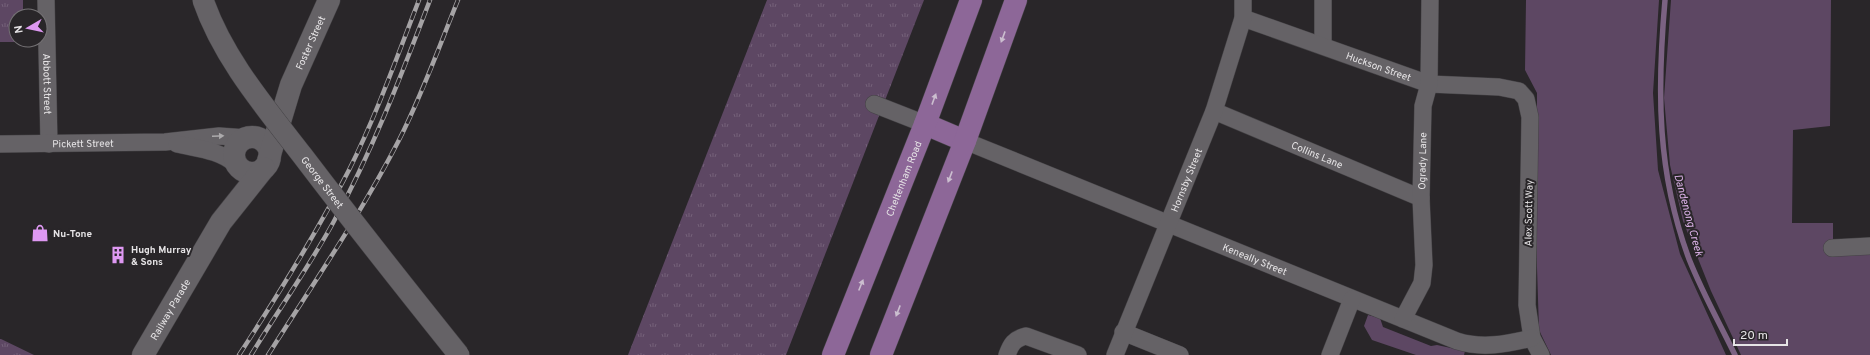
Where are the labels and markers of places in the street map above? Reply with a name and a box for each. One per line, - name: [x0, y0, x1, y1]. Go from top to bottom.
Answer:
- shop icon: Nu-Tone: [30, 223, 50, 243]
- place label: Nu-Tone: [53, 228, 92, 241]
- place label: Hugh Murray & Sons: [131, 244, 192, 269]
- building icon: Hugh Murray & Sons: [108, 245, 128, 265]

